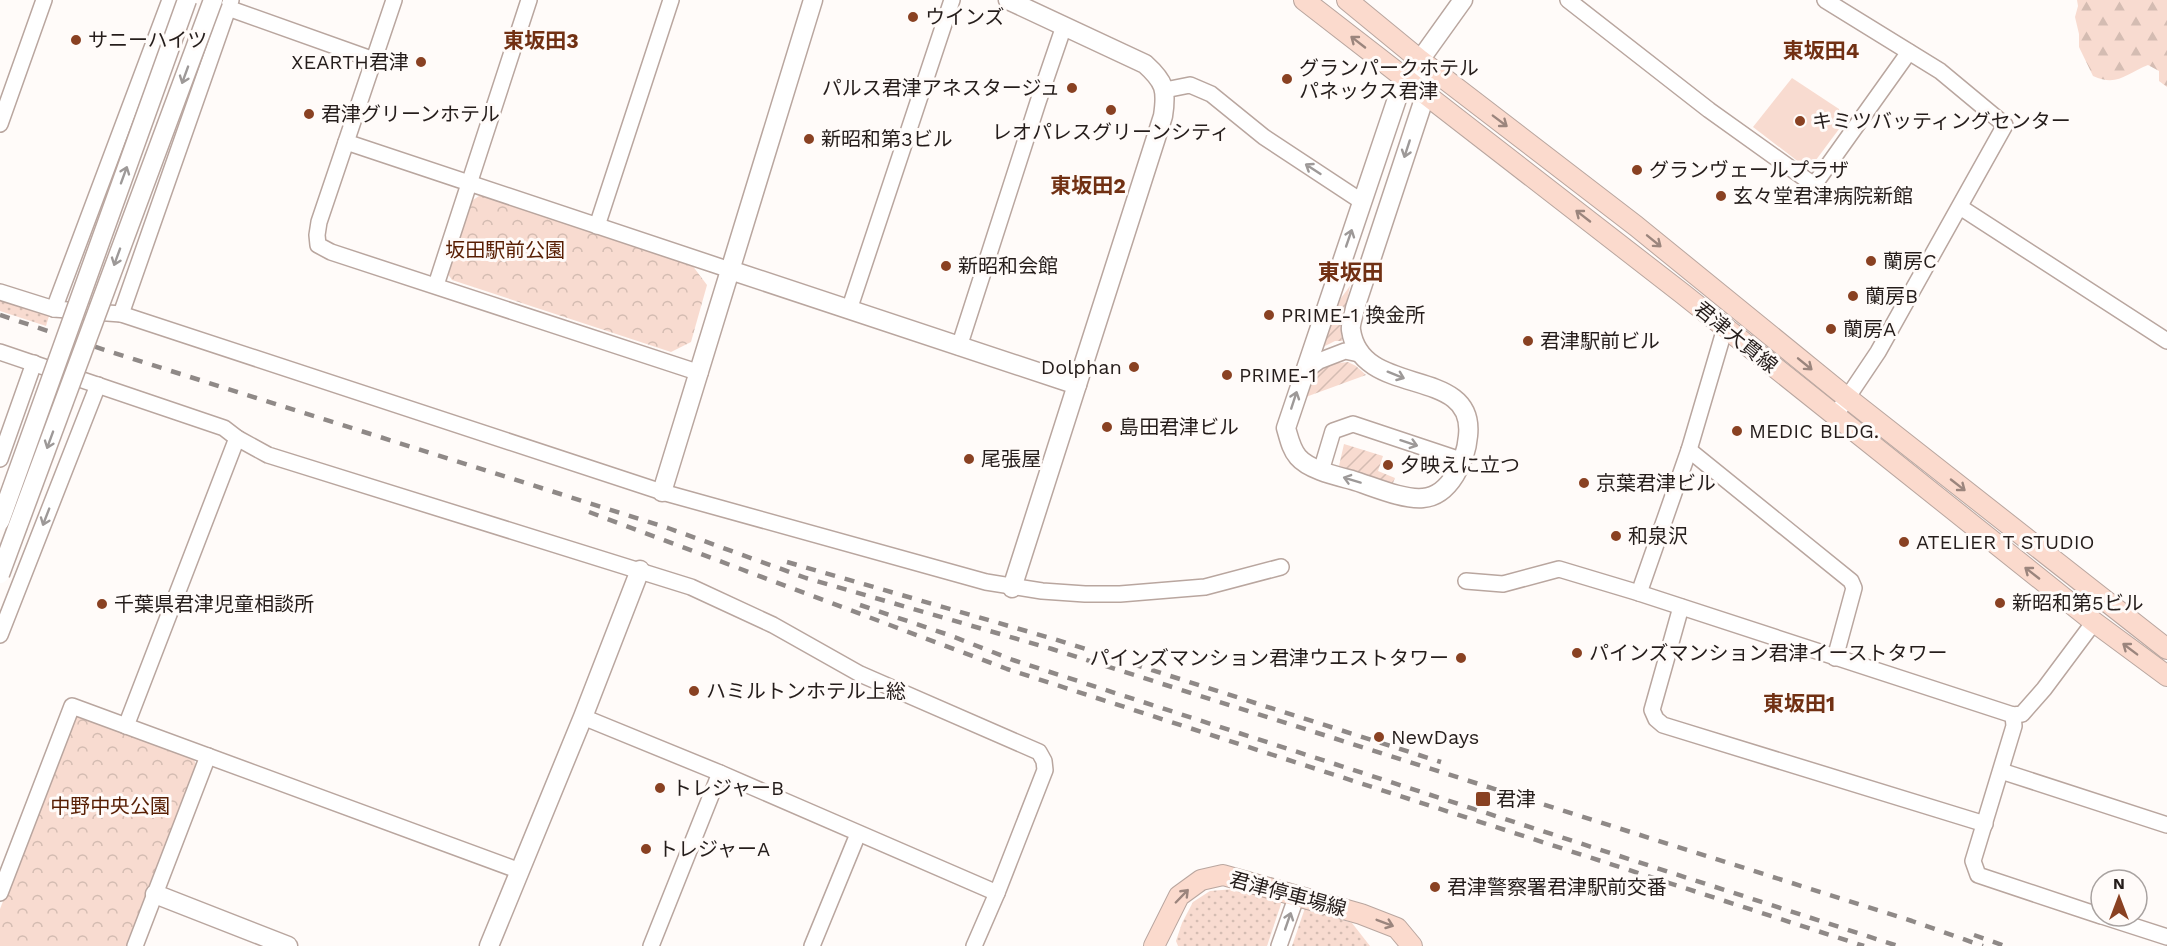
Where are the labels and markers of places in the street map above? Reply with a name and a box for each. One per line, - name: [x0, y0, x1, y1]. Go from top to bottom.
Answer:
- place label: ウインズ: [925, 5, 1005, 29]
- marker: ウインズ: [906, 10, 920, 24]
- place label: サニーハイツ: [88, 28, 207, 52]
- marker: サニーハイツ: [69, 33, 83, 47]
- place label: XEARTH君津: [291, 50, 409, 74]
- marker: XEARTH君津: [414, 55, 428, 69]
- place label: グランパークホテル パネックス君津: [1299, 56, 1479, 103]
- marker: グランパークホテル パネックス君津: [1280, 72, 1294, 86]
- place label: パルス君津アネスタージュ: [822, 76, 1060, 100]
- marker: パルス君津アネスタージュ: [1065, 81, 1079, 95]
- place label: 君津グリーンホテル: [321, 102, 500, 126]
- marker: レオパレスグリーンシティ: [1104, 103, 1118, 117]
- marker: 君津グリーンホテル: [302, 107, 316, 121]
- place label: キミツバッティングセンター: [1812, 109, 2071, 133]
- marker: キミツバッティングセンター: [1793, 114, 1807, 128]
- place label: レオパレスグリーンシティ: [992, 120, 1230, 144]
- place label: 新昭和第3ビル: [821, 127, 953, 151]
- marker: 新昭和第3ビル: [802, 132, 816, 146]
- place label: グランヴェールプラザ: [1649, 158, 1849, 182]
- marker: グランヴェールプラザ: [1630, 163, 1644, 177]
- place label: 玄々堂君津病院新館: [1733, 184, 1913, 208]
- marker: 玄々堂君津病院新館: [1714, 189, 1728, 203]
- place label: 蘭房C: [1883, 249, 1937, 273]
- place label: 新昭和会館: [958, 254, 1058, 278]
- marker: 蘭房C: [1864, 254, 1878, 268]
- marker: 新昭和会館: [939, 259, 953, 273]
- place label: 蘭房B: [1865, 284, 1918, 308]
- marker: 蘭房B: [1846, 289, 1860, 303]
- place label: PRIME-1 換金所: [1281, 303, 1425, 327]
- marker: PRIME-1 換金所: [1262, 308, 1276, 322]
- place label: 蘭房A: [1843, 317, 1896, 341]
- marker: 蘭房A: [1824, 322, 1838, 336]
- place label: 君津駅前ビル: [1540, 329, 1660, 353]
- marker: 君津駅前ビル: [1521, 334, 1535, 348]
- place label: Dolphan: [1041, 355, 1122, 379]
- marker: Dolphan: [1127, 360, 1141, 374]
- place label: PRIME-1: [1239, 363, 1316, 387]
- marker: PRIME-1: [1220, 368, 1234, 382]
- place label: 島田君津ビル: [1119, 415, 1239, 439]
- place label: MEDIC BLDG.: [1749, 419, 1879, 443]
- marker: 島田君津ビル: [1100, 420, 1114, 434]
- marker: MEDIC BLDG.: [1730, 424, 1744, 438]
- place label: 尾張屋: [981, 447, 1041, 471]
- marker: 尾張屋: [962, 452, 976, 466]
- place label: 夕映えに立つ: [1400, 453, 1520, 477]
- marker: 夕映えに立つ: [1381, 458, 1395, 472]
- place label: 京葉君津ビル: [1596, 471, 1716, 495]
- marker: 京葉君津ビル: [1577, 476, 1591, 490]
- place label: 和泉沢: [1628, 524, 1688, 548]
- marker: 和泉沢: [1609, 529, 1623, 543]
- place label: ATELIER T STUDIO: [1916, 530, 2095, 554]
- marker: ATELIER T STUDIO: [1897, 535, 1911, 549]
- place label: 新昭和第5ビル: [2012, 591, 2144, 615]
- place label: 千葉県君津児童相談所: [114, 592, 314, 616]
- marker: 新昭和第5ビル: [1993, 596, 2007, 610]
- marker: 千葉県君津児童相談所: [95, 597, 109, 611]
- place label: パインズマンション君津イーストタワー: [1589, 641, 1948, 665]
- place label: パインズマンション君津ウエストタワー: [1089, 646, 1449, 670]
- marker: パインズマンション君津イーストタワー: [1570, 646, 1584, 660]
- marker: パインズマンション君津ウエストタワー: [1454, 651, 1468, 665]
- place label: ハミルトンホテル上総: [706, 679, 906, 703]
- marker: ハミルトンホテル上総: [687, 684, 701, 698]
- place label: NewDays: [1391, 725, 1479, 749]
- marker: NewDays: [1372, 730, 1386, 744]
- place label: トレジャーB: [672, 776, 784, 800]
- marker: トレジャーB: [653, 781, 667, 795]
- place label: 君津: [1496, 787, 1536, 811]
- marker: 君津: [1474, 790, 1492, 808]
- place label: トレジャーA: [658, 837, 770, 861]
- marker: トレジャーA: [639, 842, 653, 856]
- place label: 君津警察署君津駅前交番: [1447, 875, 1667, 899]
- marker: 君津警察署君津駅前交番: [1428, 880, 1442, 894]

